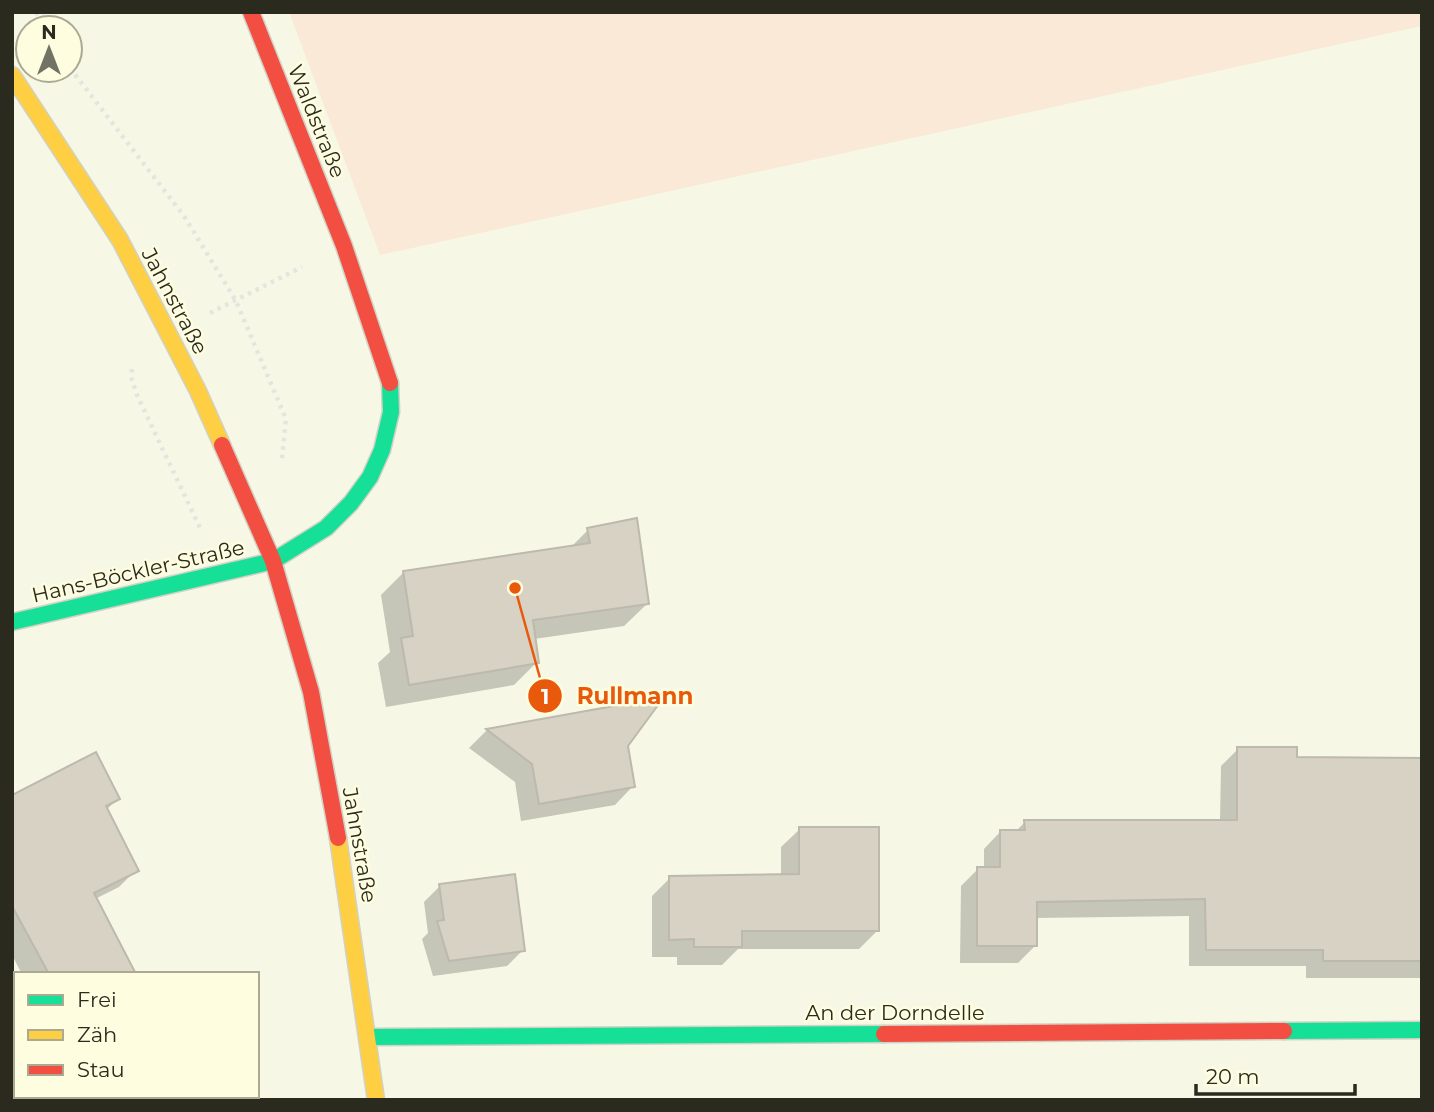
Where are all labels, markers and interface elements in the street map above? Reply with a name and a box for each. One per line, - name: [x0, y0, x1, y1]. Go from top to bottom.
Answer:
- north arrow: [14, 14, 84, 84]
- text: N: [41, 21, 57, 44]
- street label: Waldstraße: [283, 61, 351, 181]
- street label: Jahnstraße: [136, 243, 213, 358]
- street label: Hans-Böckler-Straße: [29, 534, 247, 608]
- callout: Rullmann: [528, 674, 707, 718]
- text: Rullmann: [577, 682, 693, 710]
- text: 1: [541, 684, 549, 709]
- street label: Jahnstraße: [337, 784, 382, 905]
- legend: [14, 972, 259, 1098]
- text: Frei: [77, 987, 117, 1012]
- street label: An der Dorndelle: [805, 1000, 985, 1025]
- text: Zäh: [77, 1022, 117, 1047]
- scale bar: [1196, 1052, 1355, 1096]
- text: Stau: [77, 1057, 125, 1082]
- text: 20 m: [1206, 1064, 1260, 1089]

